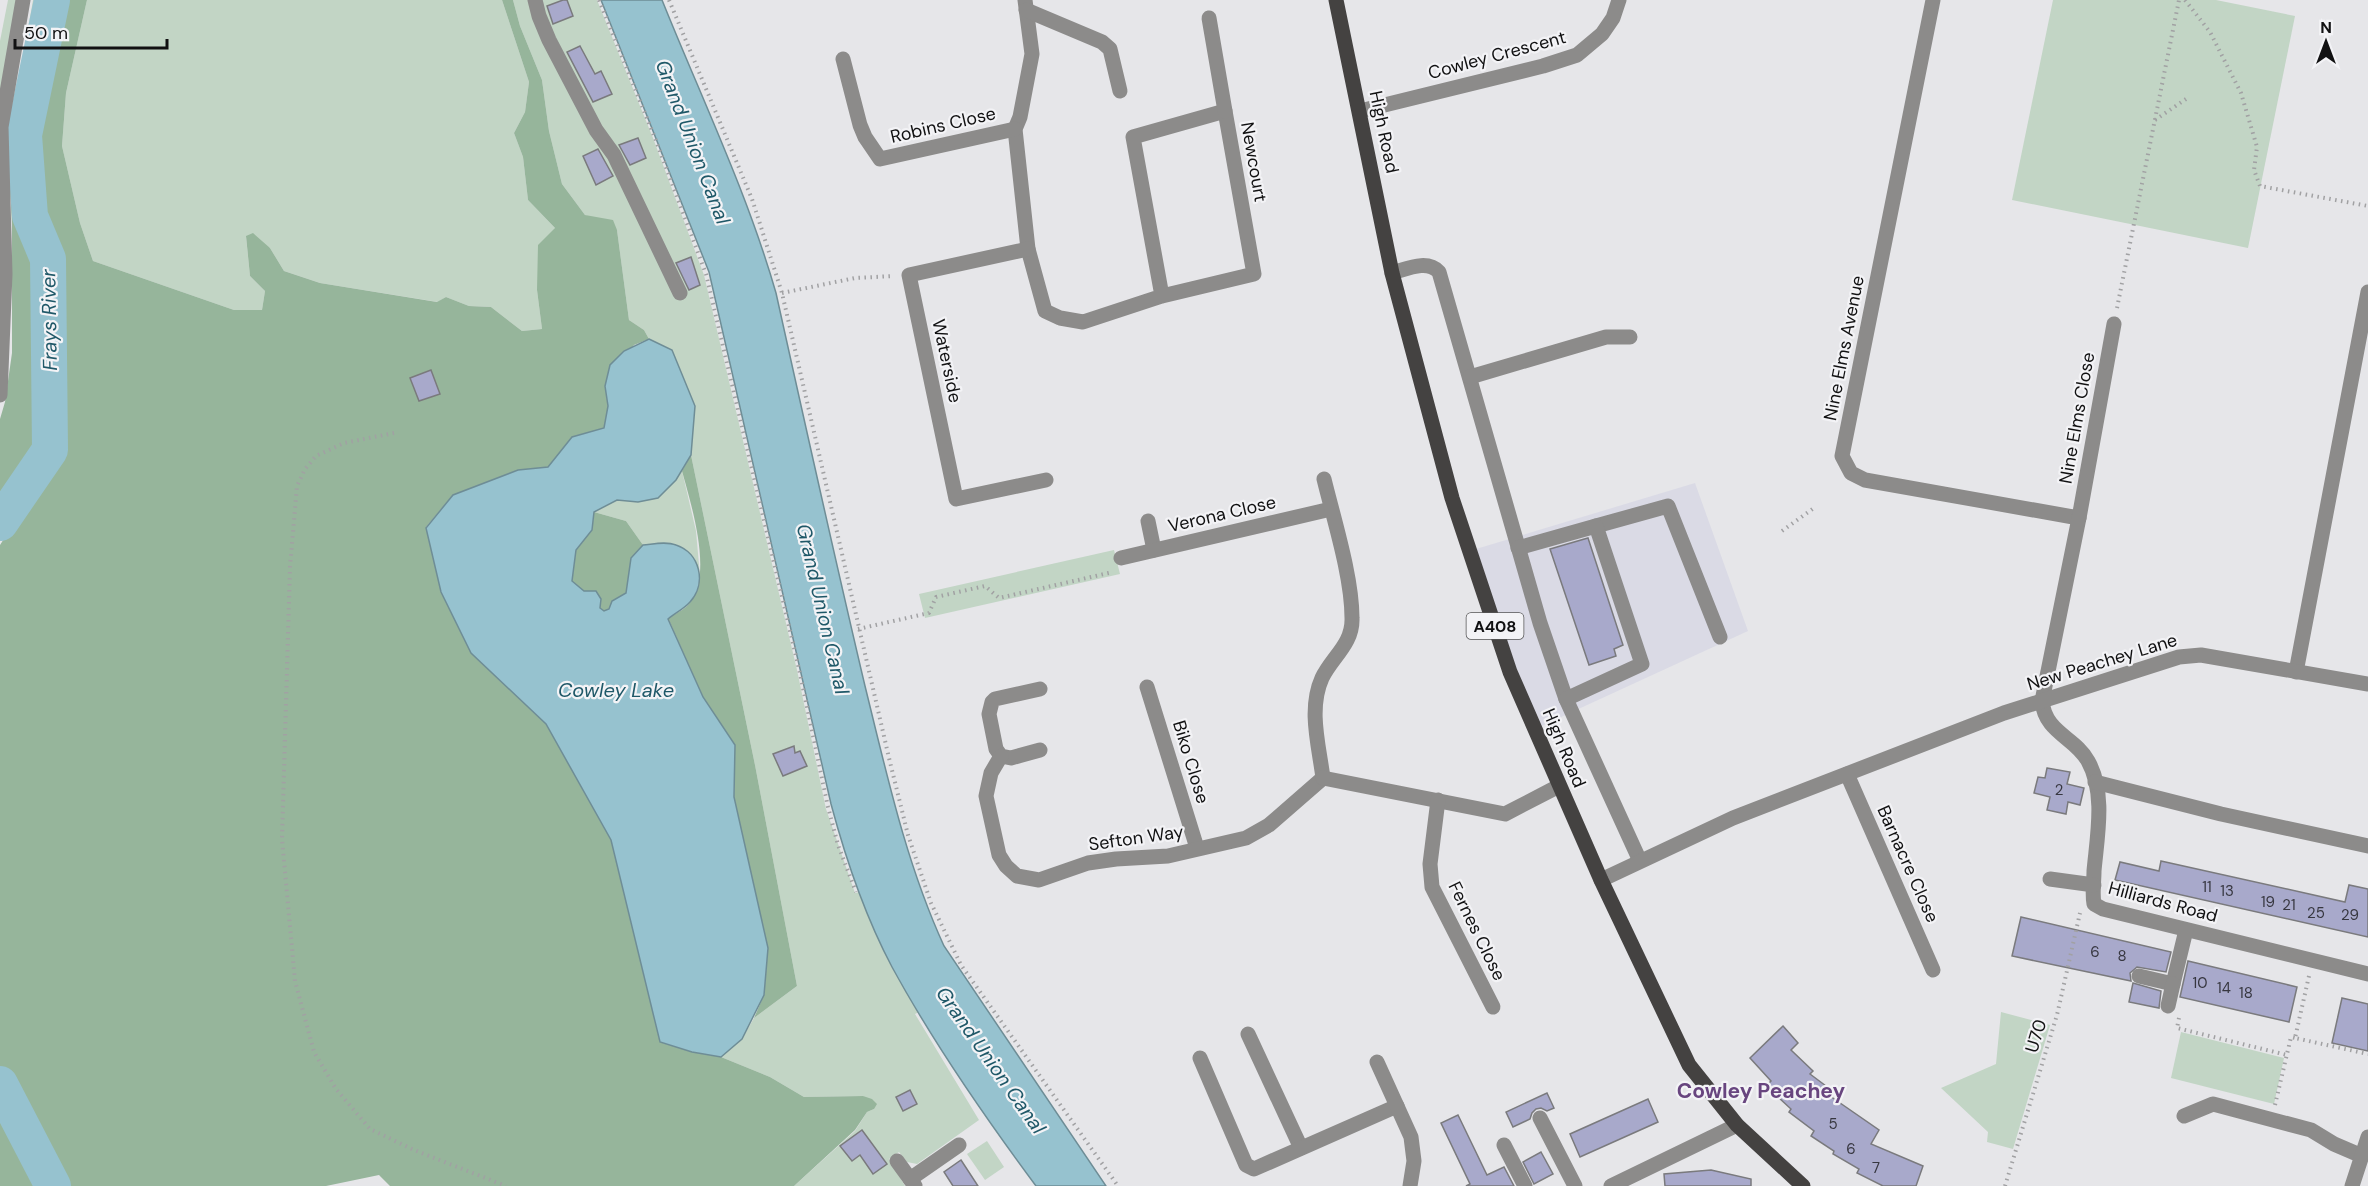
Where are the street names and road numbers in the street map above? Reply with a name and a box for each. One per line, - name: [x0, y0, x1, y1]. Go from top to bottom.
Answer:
- street label: Cowley Crescent: [1425, 25, 1569, 85]
- street label: High Road: [1364, 89, 1404, 175]
- street label: Robins Close: [888, 101, 998, 149]
- street label: Newcourt: [1235, 120, 1273, 204]
- street label: Nine Elms Avenue: [1818, 273, 1870, 423]
- street label: Waterside: [926, 317, 968, 405]
- street label: Nine Elms Close: [2054, 350, 2100, 486]
- street label: Verona Close: [1166, 490, 1278, 538]
- road number: A408: [1466, 613, 1524, 639]
- street label: New Peachey Lane: [2024, 628, 2180, 696]
- street label: High Road: [1537, 705, 1591, 791]
- street label: Biko Close: [1167, 717, 1215, 807]
- street label: Barnacre Close: [1871, 802, 1945, 926]
- street label: Sefton Way: [1087, 819, 1185, 857]
- street label: Hilliards Road: [2106, 876, 2220, 928]
- street label: Fernes Close: [1443, 877, 1511, 985]
- street label: U70: [2020, 1016, 2052, 1056]

